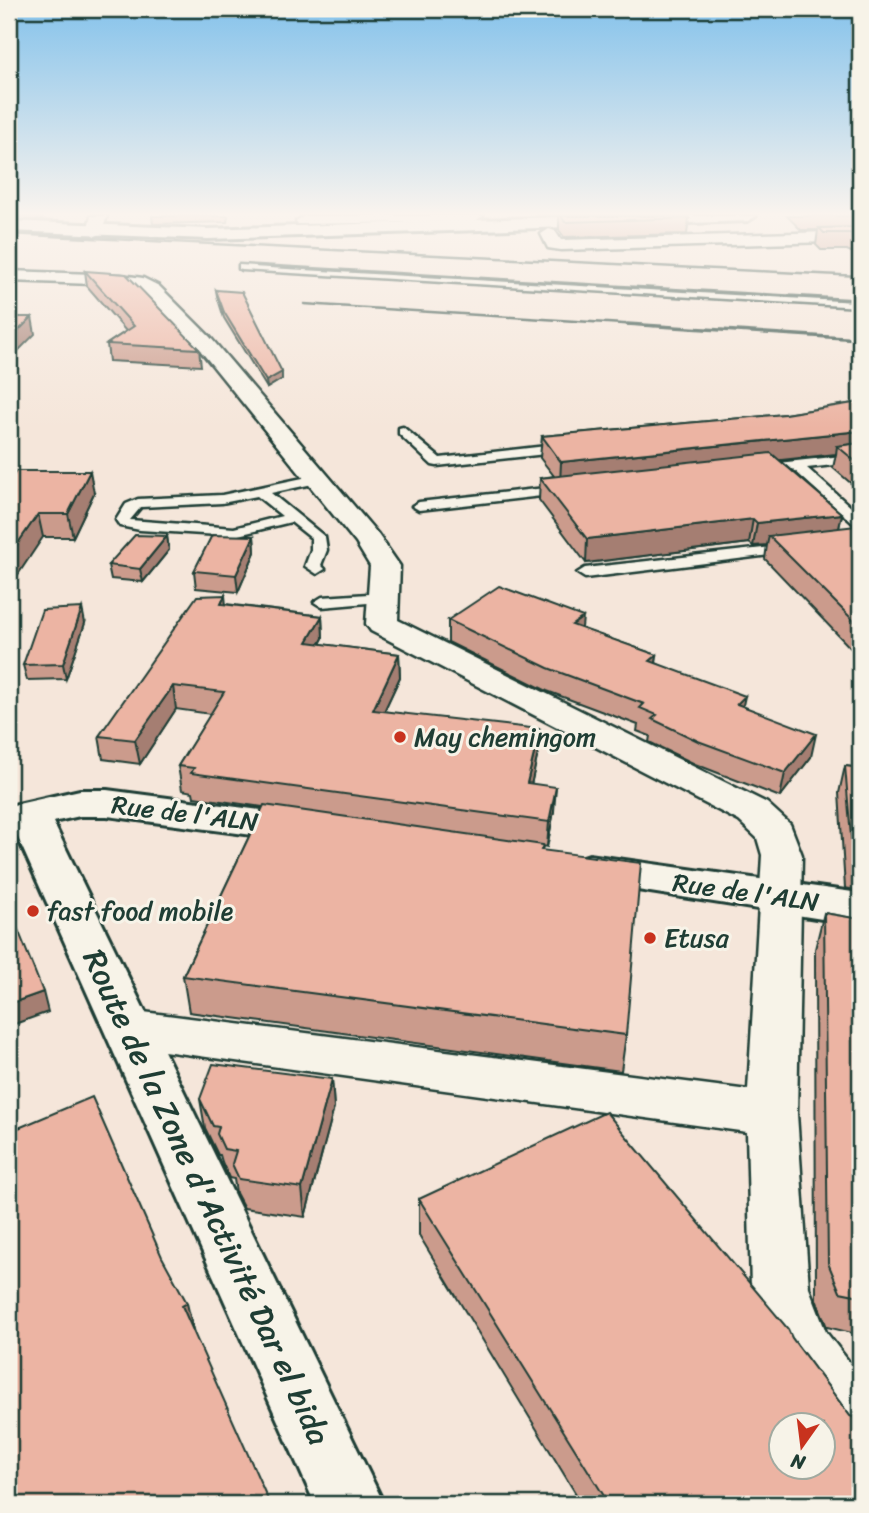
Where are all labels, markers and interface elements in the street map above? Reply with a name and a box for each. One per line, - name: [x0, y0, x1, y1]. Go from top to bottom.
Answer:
- place label: May chemingom: [414, 714, 596, 760]
- marker: May chemingom: [392, 729, 408, 745]
- street label: Rue de l'ALN: [109, 781, 261, 845]
- street label: Rue de l'ALN: [670, 859, 822, 925]
- place label: fast food mobile: [47, 888, 234, 934]
- marker: fast food mobile: [25, 903, 41, 919]
- place label: Etusa: [664, 915, 730, 961]
- marker: Etusa: [642, 930, 658, 946]
- street label: Route de la Zone d'Activité Dar el bida: [66, 940, 347, 1455]
- north arrow: [768, 1412, 838, 1482]
- text: N: [787, 1444, 809, 1480]

